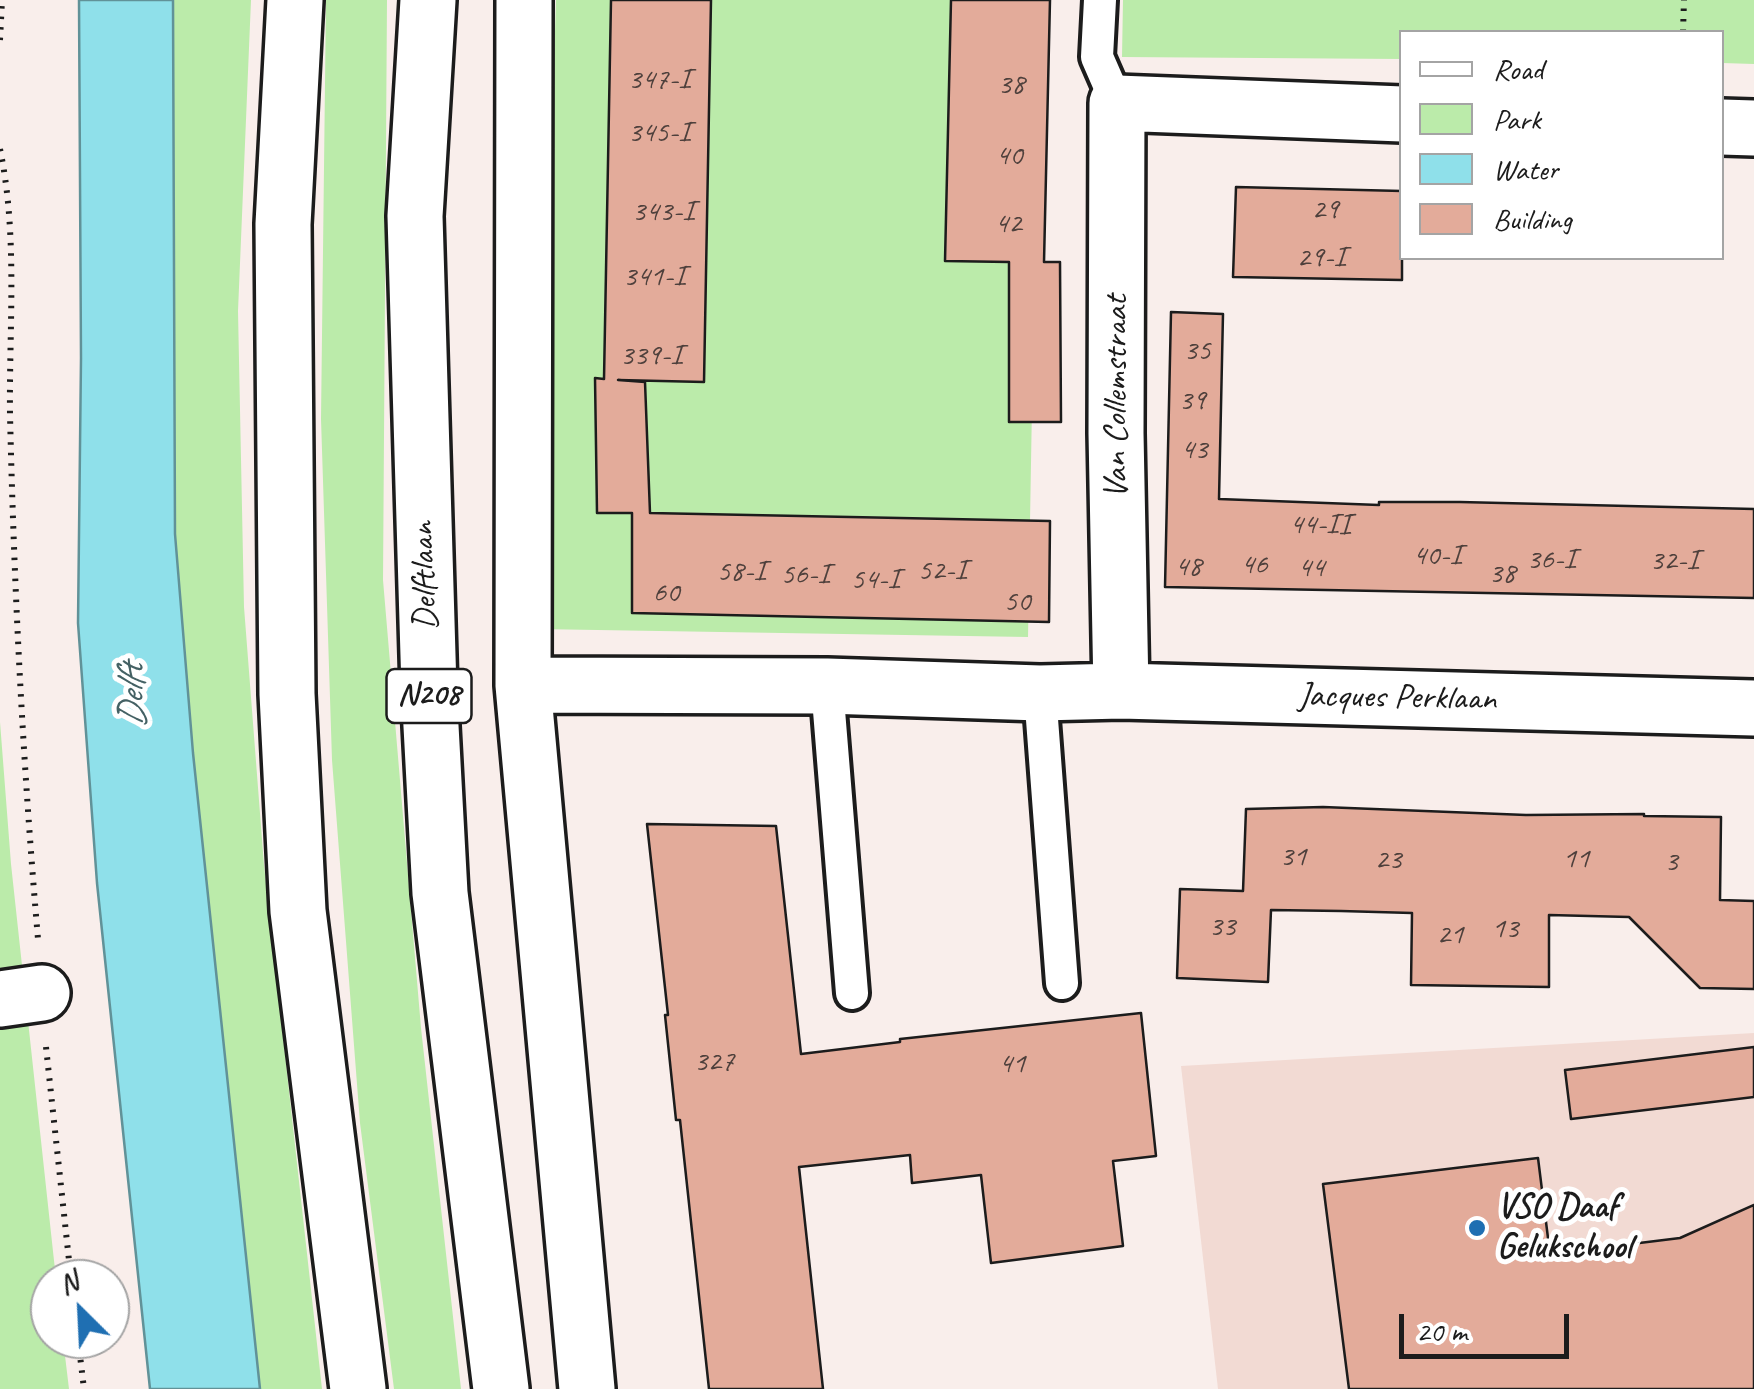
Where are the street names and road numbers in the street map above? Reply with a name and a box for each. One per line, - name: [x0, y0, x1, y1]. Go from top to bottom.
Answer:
- street label: Van Collemstraat: [1096, 295, 1138, 499]
- street label: Delftlaan: [402, 521, 448, 631]
- road number: N208: [386, 669, 472, 723]
- street label: Jacques Perklaan: [1297, 675, 1497, 721]

